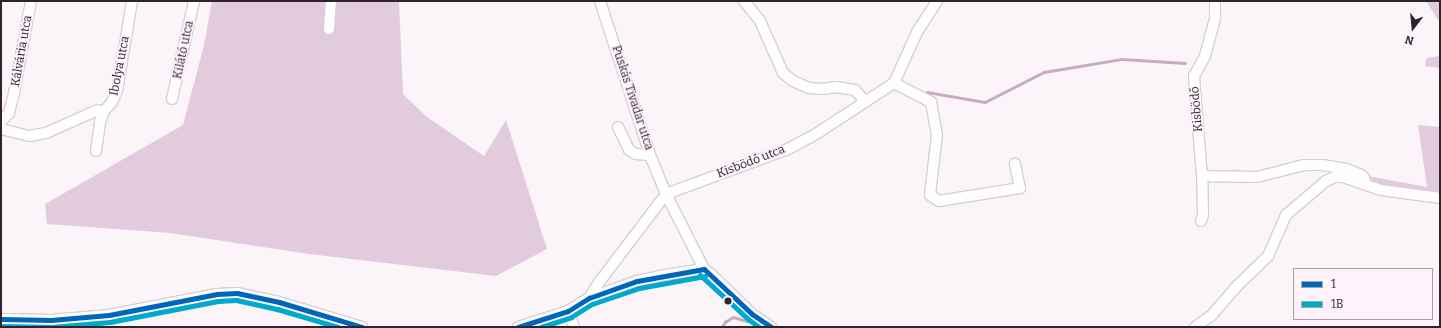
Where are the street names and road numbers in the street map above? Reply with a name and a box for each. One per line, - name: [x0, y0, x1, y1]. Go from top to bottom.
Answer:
- street label: Kálvária utca: [9, 14, 35, 88]
- street label: Kilátó utca: [171, 19, 197, 81]
- street label: Ibolya utca: [107, 35, 133, 97]
- street label: Puskás Tivadar utca: [608, 44, 656, 152]
- street label: Kisbödő: [1188, 86, 1206, 132]
- street label: Kisbödő utca: [715, 142, 787, 182]

